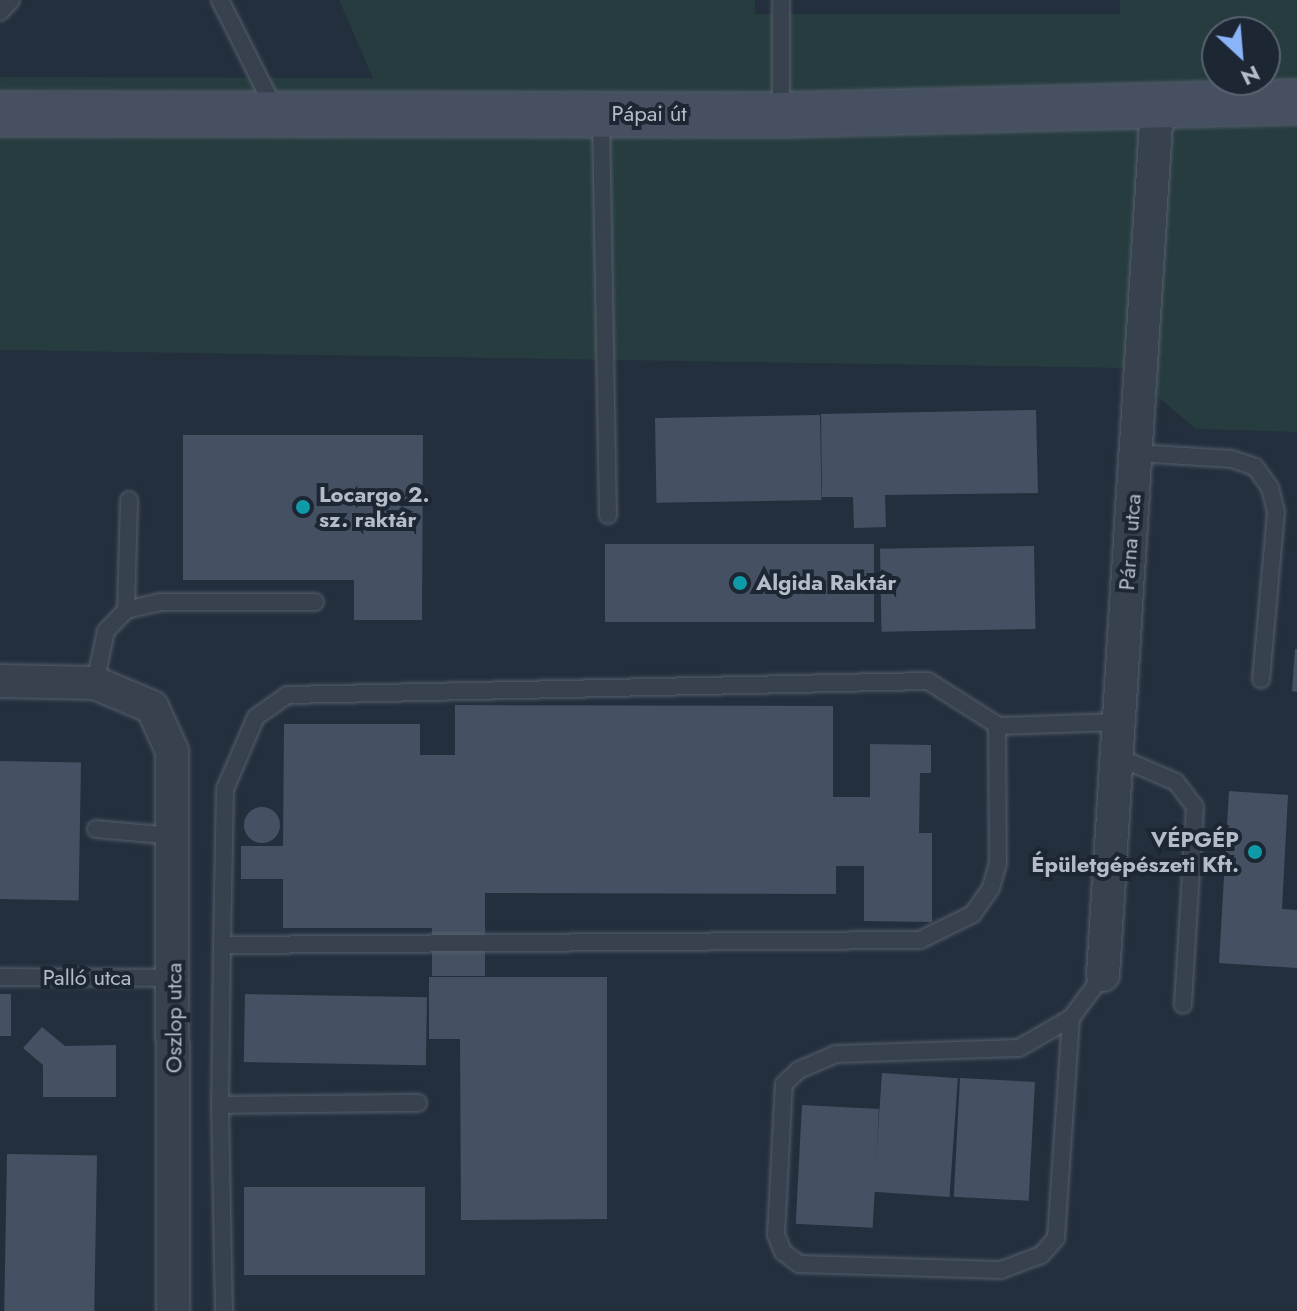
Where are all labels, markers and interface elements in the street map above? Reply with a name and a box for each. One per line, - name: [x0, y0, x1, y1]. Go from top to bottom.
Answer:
- north arrow: [1201, 16, 1281, 96]
- text: N: [1236, 58, 1266, 94]
- street label: Pápai út: [612, 101, 686, 127]
- place label: Locargo 2. sz. raktár: [319, 481, 430, 532]
- street label: Párna utca: [1113, 493, 1147, 591]
- marker: Locargo 2. sz. raktár: [294, 498, 312, 516]
- place label: Algida Raktár: [756, 570, 896, 596]
- marker: Algida Raktár: [731, 574, 749, 592]
- place label: VÉPGÉP Épületgépészeti Kft.: [1031, 826, 1239, 878]
- marker: VÉPGÉP Épületgépészeti Kft.: [1246, 843, 1264, 861]
- street label: Oszlop utca: [161, 963, 187, 1073]
- street label: Palló utca: [43, 965, 131, 991]

